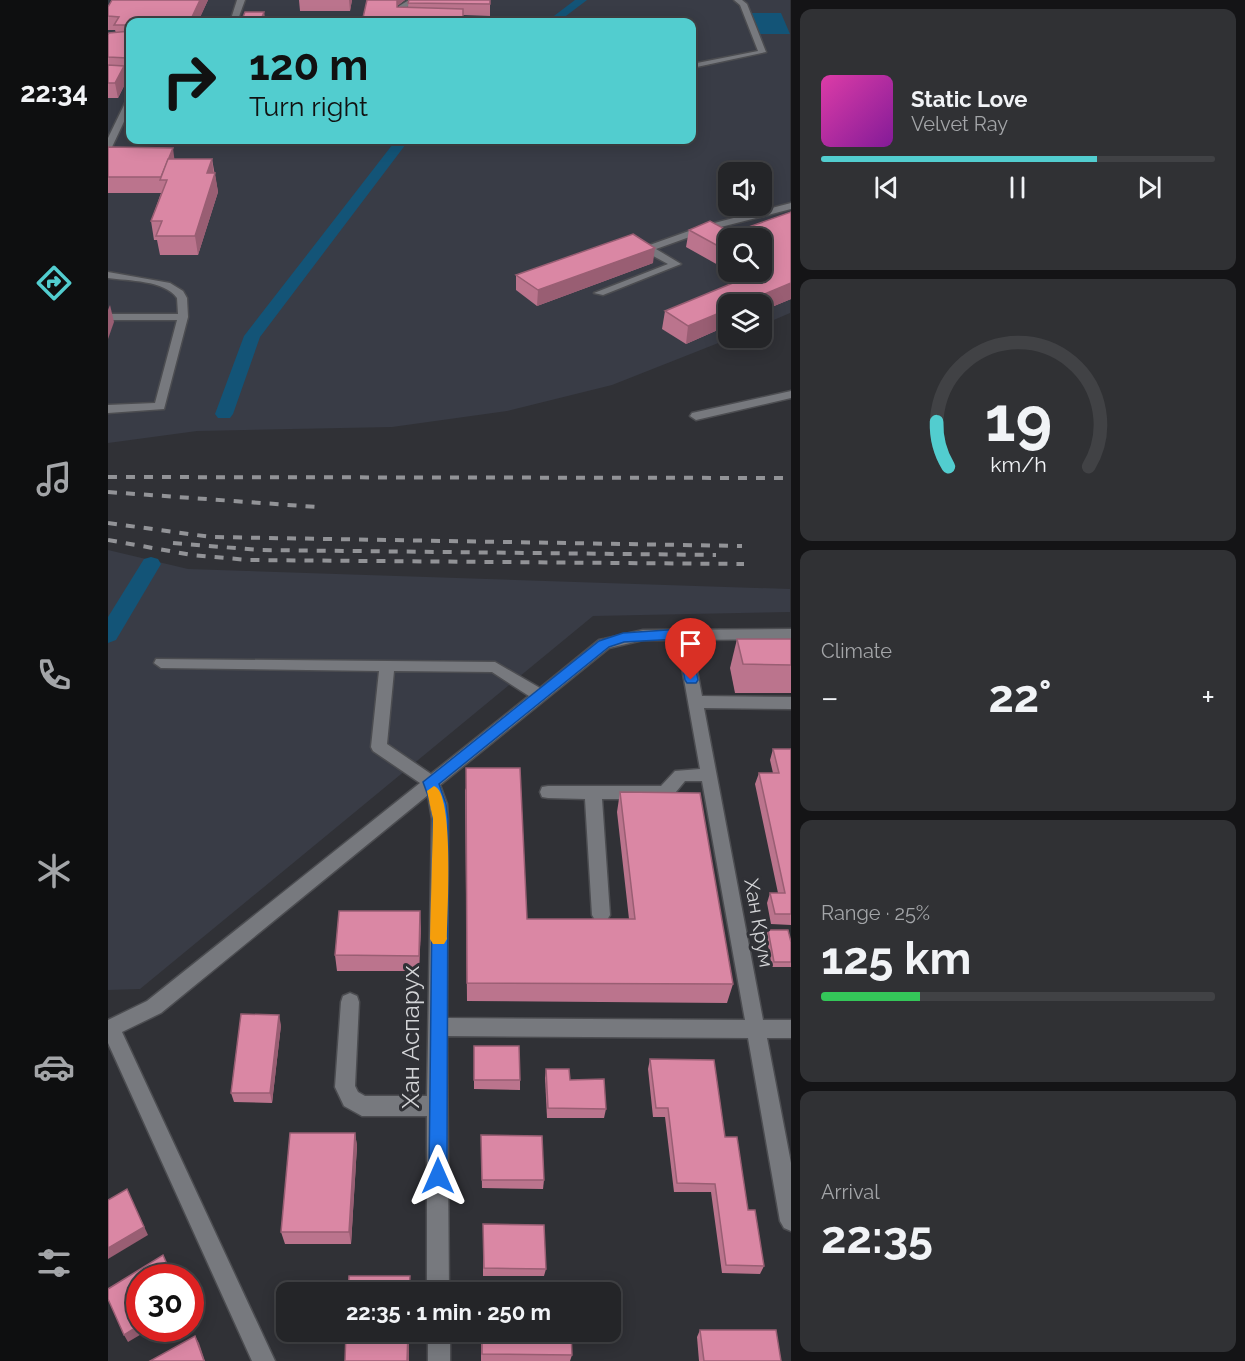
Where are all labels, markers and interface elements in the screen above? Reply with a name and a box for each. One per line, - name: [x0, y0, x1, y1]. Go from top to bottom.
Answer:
- text: 120 m: [249, 41, 368, 90]
- icon: right: [150, 42, 228, 120]
- text: 22:34: [20, 77, 88, 108]
- text: Static Love: [911, 86, 1028, 112]
- text: Turn right: [249, 91, 368, 122]
- text: Velvet Ray: [911, 112, 1008, 136]
- map controls: [718, 162, 772, 348]
- button: sound: [718, 162, 772, 216]
- icon: previous: [870, 171, 903, 204]
- icon: pause: [1001, 171, 1034, 204]
- icon: next: [1133, 171, 1166, 204]
- button: search: [718, 228, 772, 282]
- icon: directions: [33, 262, 75, 304]
- button: layers: [718, 294, 772, 348]
- text: 19: [984, 382, 1052, 456]
- text: km/h: [990, 453, 1046, 478]
- icon: music: [33, 458, 75, 500]
- pin: [665, 618, 716, 680]
- icon: arrive: [674, 627, 707, 660]
- text: Climate: [821, 639, 892, 663]
- icon: phone: [33, 654, 75, 696]
- text: 22°: [988, 670, 1052, 723]
- text: −: [821, 678, 839, 717]
- text: +: [1201, 678, 1215, 717]
- icon: climate: [33, 850, 75, 892]
- street label: Хан Крум: [739, 877, 779, 969]
- text: Range · 25%: [821, 901, 930, 925]
- text: 125 km: [821, 932, 971, 985]
- street label: Хан Аспарух: [396, 966, 425, 1108]
- icon: car: [33, 1046, 75, 1088]
- position arrow: [406, 1144, 470, 1208]
- text: Arrival: [821, 1180, 880, 1204]
- text: 22:35: [821, 1211, 933, 1264]
- icon: filters: [33, 1242, 75, 1284]
- speed limit sign: 30: [126, 1264, 204, 1342]
- text: 22:35 · 1 min · 250 m: [346, 1299, 551, 1325]

